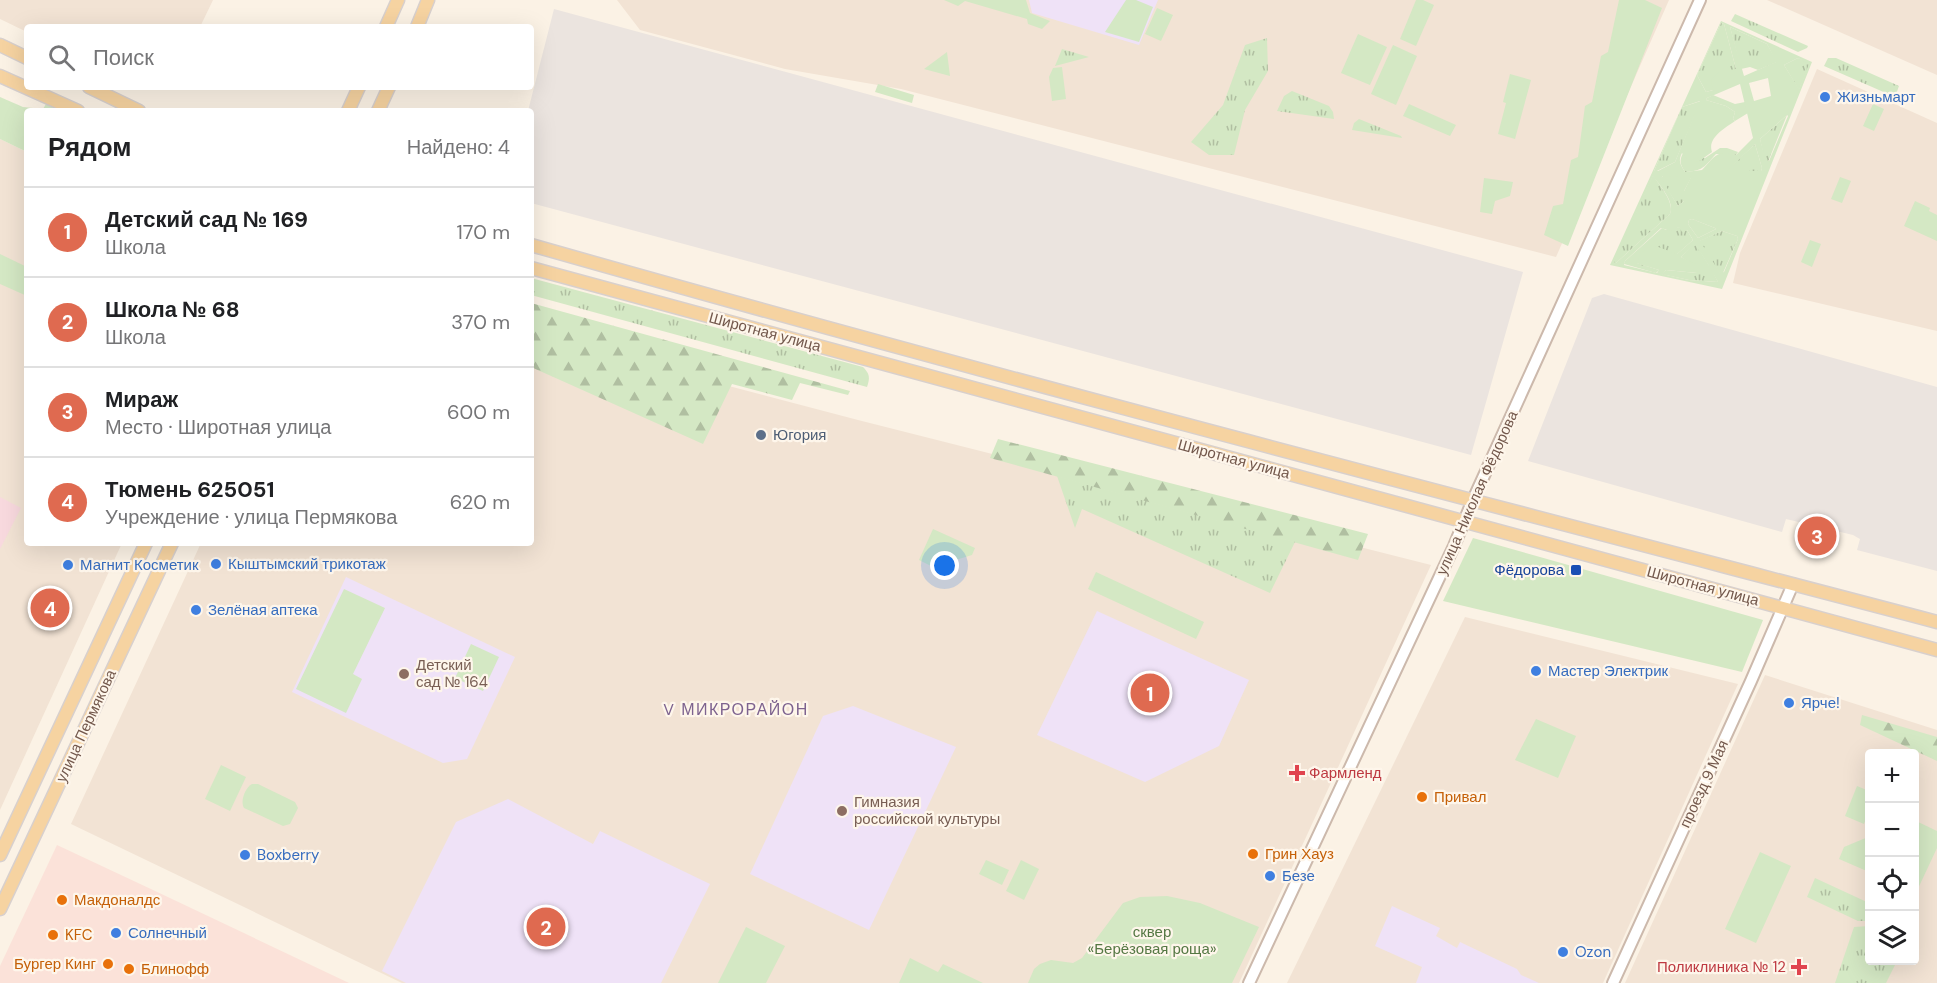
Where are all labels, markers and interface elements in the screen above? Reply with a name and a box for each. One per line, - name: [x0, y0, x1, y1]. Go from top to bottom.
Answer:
- search box: [24, 24, 534, 90]
- icon: search: [45, 41, 78, 74]
- text: Поиск: [93, 43, 154, 72]
- place label: Жизньмарт: [1837, 87, 1916, 107]
- marker: Жизньмарт: [1818, 90, 1832, 104]
- text: Рядом: [48, 130, 131, 164]
- text: Найдено: 4: [407, 134, 510, 160]
- text: Детский сад № 169: [105, 205, 308, 234]
- text: 1: [64, 219, 71, 245]
- text: 170 m: [457, 219, 510, 245]
- text: Школа: [105, 234, 166, 260]
- text: Школа № 68: [105, 295, 240, 324]
- street label: Широтная улица: [707, 307, 824, 357]
- text: 2: [62, 309, 73, 335]
- text: 370 m: [451, 309, 510, 335]
- text: Школа: [105, 324, 166, 350]
- text: Мираж: [105, 385, 178, 414]
- text: 3: [61, 399, 74, 425]
- text: 600 m: [447, 399, 510, 425]
- street label: улица Николая Фёдорова: [1432, 407, 1523, 578]
- text: Место · Широтная улица: [105, 414, 331, 440]
- place label: Югория: [773, 425, 826, 445]
- marker: Югория: [754, 428, 768, 442]
- street label: Широтная улица: [1176, 434, 1293, 484]
- text: Тюмень 625051: [105, 475, 274, 504]
- text: 4: [61, 489, 74, 515]
- text: 620 m: [450, 489, 510, 515]
- text: Учреждение · улица Пермякова: [105, 504, 397, 530]
- pin: 3: [1798, 514, 1836, 558]
- your location: [930, 551, 959, 580]
- place label: Кыштымский трикотаж: [228, 554, 386, 574]
- place label: Магнит Косметик: [80, 555, 199, 575]
- marker: Кыштымский трикотаж: [209, 557, 223, 571]
- marker: Магнит Косметик: [61, 558, 75, 572]
- place label: Фёдорова: [1494, 560, 1565, 580]
- street label: Широтная улица: [1645, 561, 1762, 611]
- marker: Фёдорова: [1569, 563, 1583, 577]
- pin: 4: [31, 586, 70, 630]
- place label: Зелёная аптека: [208, 600, 318, 620]
- marker: Зелёная аптека: [189, 603, 203, 617]
- place label: Детский сад № 164: [416, 655, 488, 692]
- place label: Мастер Электрик: [1548, 661, 1669, 681]
- marker: Мастер Электрик: [1529, 664, 1543, 678]
- street label: улица Пермякова: [51, 666, 121, 786]
- marker: Детский сад № 164: [397, 667, 411, 681]
- pin: 1: [1130, 670, 1170, 716]
- place label: Ярче!: [1801, 693, 1840, 713]
- marker: Ярче!: [1782, 696, 1796, 710]
- district label: V МИКРОРАЙОН: [663, 699, 809, 720]
- street label: проезд 9 Мая: [1675, 737, 1733, 831]
- map controls: [1865, 749, 1919, 965]
- button: +: [1865, 749, 1919, 803]
- place label: Фармленд: [1309, 763, 1382, 783]
- marker: Фармленд: [1290, 766, 1304, 780]
- place label: Привал: [1434, 787, 1486, 807]
- marker: Привал: [1415, 790, 1429, 804]
- place label: Гимназия российской культуры: [854, 792, 1000, 829]
- button: −: [1865, 803, 1919, 857]
- marker: Гимназия российской культуры: [835, 804, 849, 818]
- place label: Грин Хауз: [1265, 844, 1334, 864]
- place label: Boxberry: [257, 845, 320, 865]
- marker: Грин Хауз: [1246, 847, 1260, 861]
- marker: Boxberry: [238, 848, 252, 862]
- button: locate: [1865, 857, 1919, 911]
- place label: Безе: [1282, 866, 1315, 886]
- marker: Безе: [1263, 869, 1277, 883]
- place label: Макдоналдс: [74, 890, 161, 910]
- marker: Макдоналдс: [55, 893, 69, 907]
- pin: 2: [526, 904, 566, 950]
- button: layers: [1865, 911, 1919, 965]
- park label: сквер «Берёзовая роща»: [1087, 922, 1217, 959]
- place label: Солнечный: [128, 923, 207, 943]
- place label: KFC: [65, 925, 93, 945]
- marker: Солнечный: [109, 926, 123, 940]
- marker: KFC: [46, 928, 60, 942]
- place label: Ozon: [1575, 942, 1611, 962]
- marker: Ozon: [1556, 945, 1570, 959]
- place label: Бургер Кинг: [14, 954, 97, 974]
- marker: Бургер Кинг: [101, 957, 115, 971]
- place label: Поликлиника № 12: [1657, 957, 1786, 977]
- marker: Поликлиника № 12: [1790, 958, 1808, 976]
- place label: Блинофф: [141, 959, 209, 979]
- marker: Блинофф: [122, 962, 136, 976]

